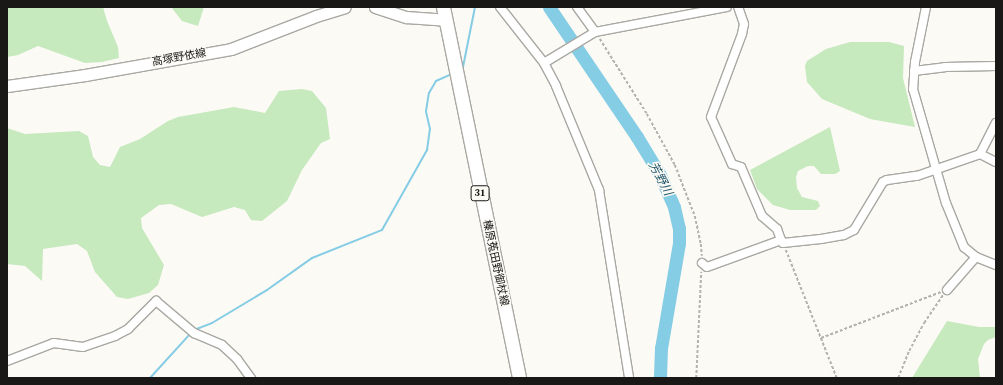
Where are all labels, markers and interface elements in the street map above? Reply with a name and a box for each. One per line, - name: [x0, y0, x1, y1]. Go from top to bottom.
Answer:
- street label: 高塚野依線: [151, 47, 207, 69]
- water label: 芳野川: [645, 160, 675, 198]
- road number: 31: [470, 185, 490, 201]
- street label: 榛原菟田野御杖線: [479, 219, 511, 307]

